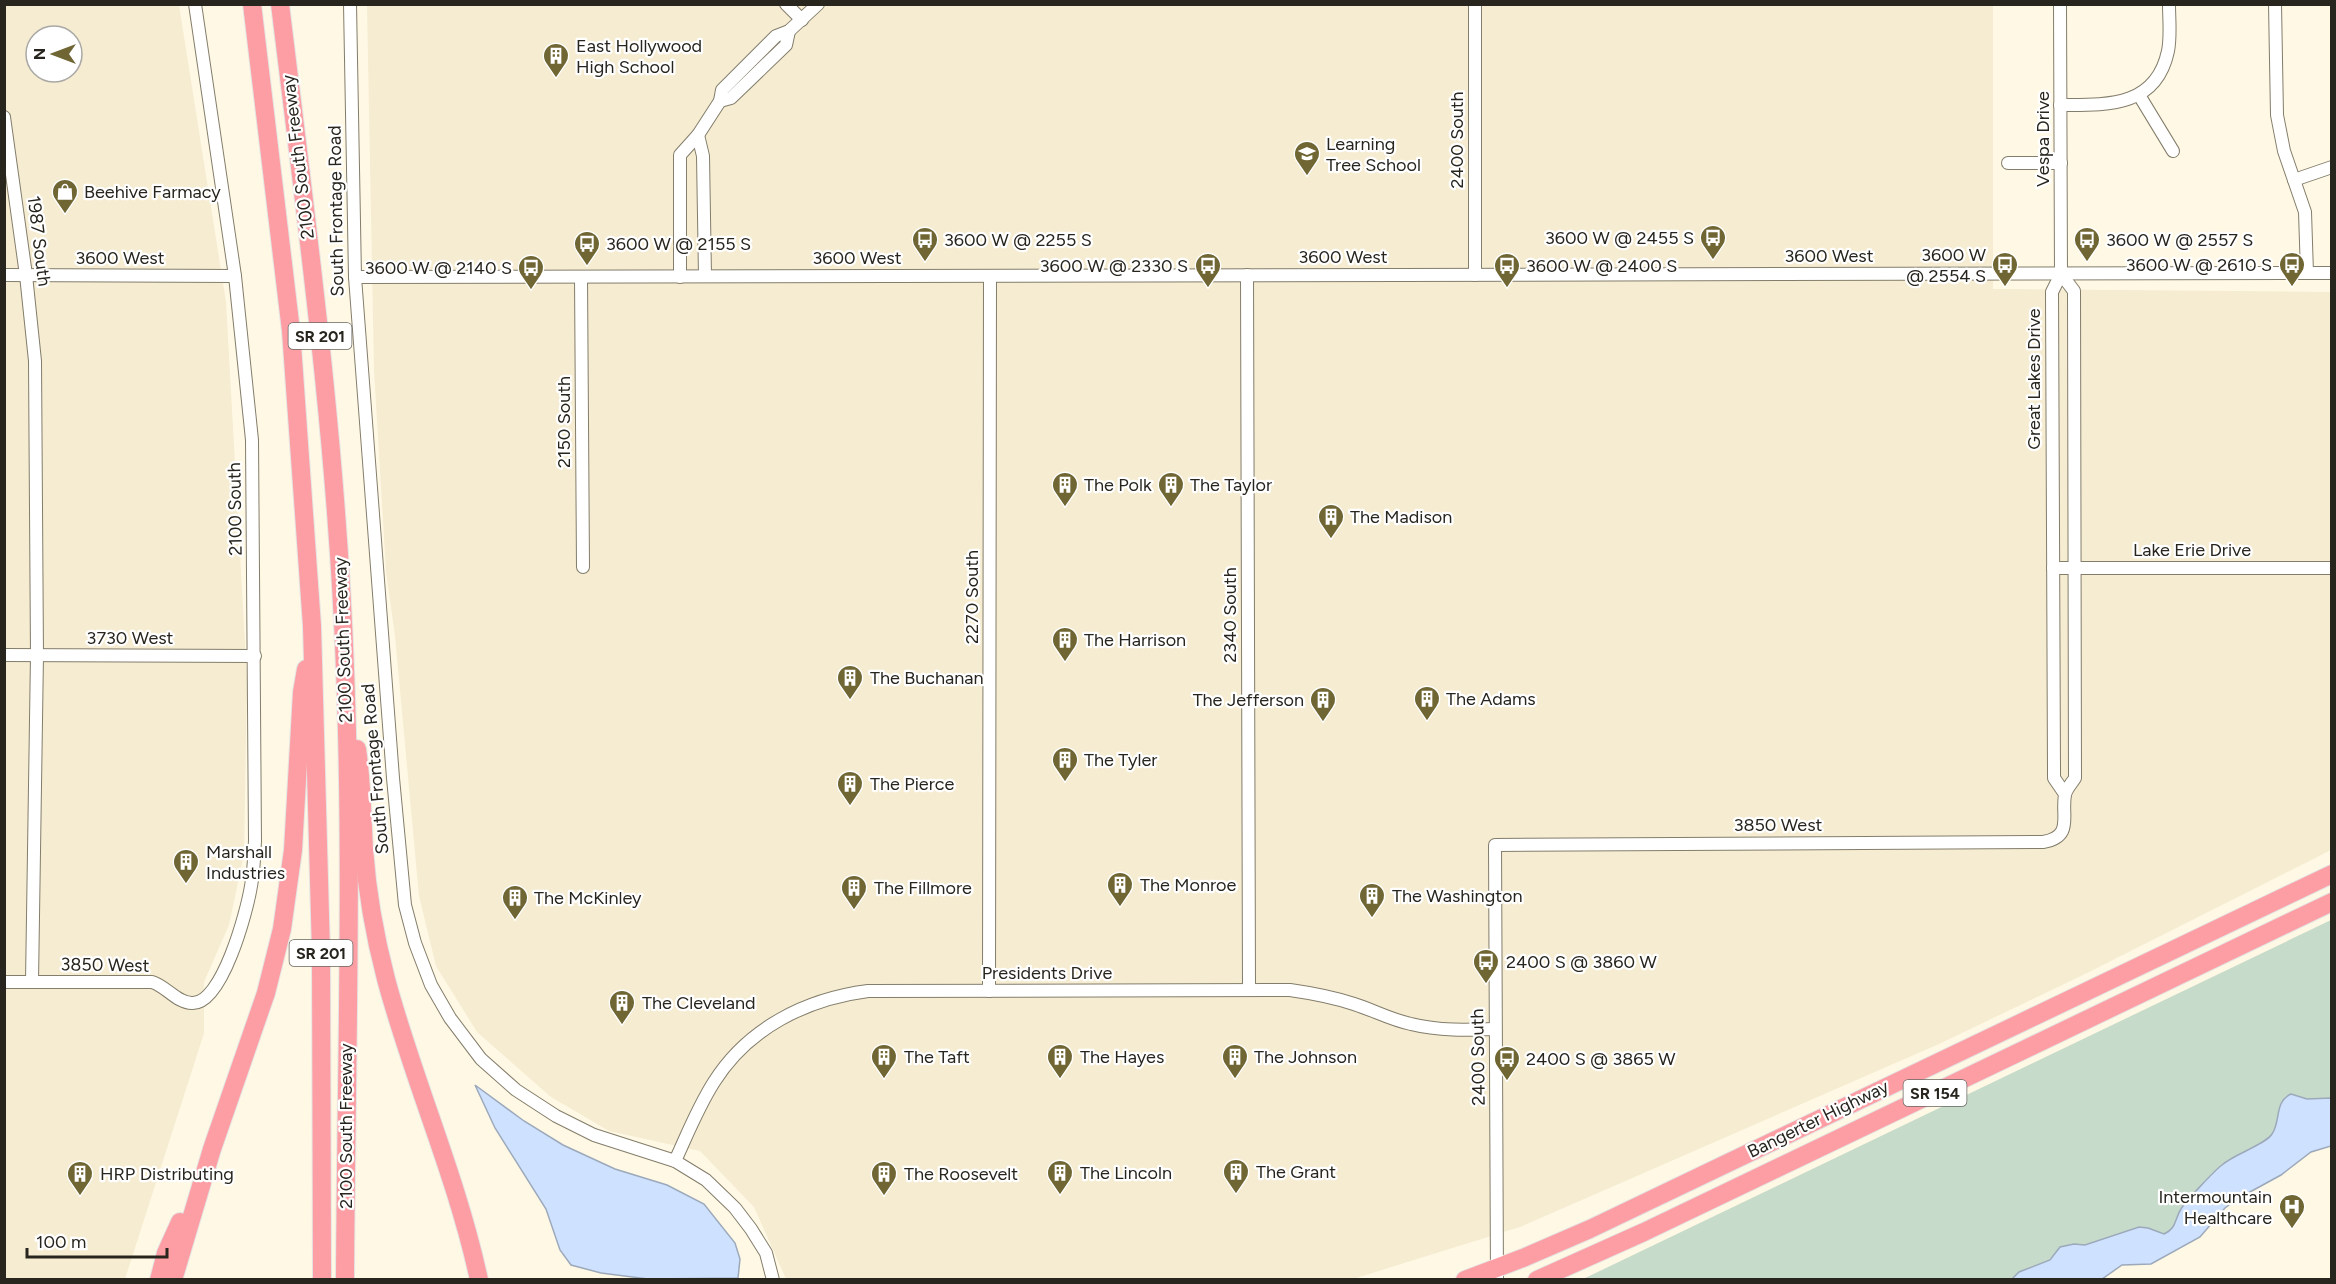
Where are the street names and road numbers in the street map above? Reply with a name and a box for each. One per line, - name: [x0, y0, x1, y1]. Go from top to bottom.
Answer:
- street label: 2100 South Freeway: [277, 73, 319, 240]
- street label: 2400 South: [1446, 91, 1468, 189]
- street label: Vespa Drive: [2032, 91, 2054, 187]
- street label: South Frontage Road: [324, 125, 348, 297]
- street label: 1987 South: [23, 194, 55, 288]
- street label: 3600 West: [1784, 245, 1874, 267]
- street label: 3600 West: [1298, 246, 1388, 268]
- street label: 3600 West: [75, 247, 165, 269]
- street label: 3600 West: [812, 247, 902, 269]
- street label: Great Lakes Drive: [2023, 308, 2045, 450]
- road number: SR 201: [288, 323, 352, 349]
- street label: 2150 South: [553, 376, 575, 468]
- street label: 2100 South: [223, 462, 247, 556]
- street label: Lake Erie Drive: [2133, 539, 2251, 561]
- street label: 2270 South: [961, 550, 983, 644]
- street label: 2100 South Freeway: [329, 556, 357, 723]
- street label: 2340 South: [1219, 567, 1241, 663]
- street label: 3730 West: [87, 627, 174, 649]
- street label: South Frontage Road: [357, 683, 393, 855]
- street label: 3850 West: [1734, 814, 1823, 836]
- road number: SR 201: [290, 940, 352, 966]
- street label: 3850 West: [60, 953, 150, 977]
- street label: Presidents Drive: [982, 962, 1112, 984]
- street label: 2400 South: [1466, 1008, 1490, 1106]
- street label: 2100 South Freeway: [335, 1043, 357, 1209]
- street label: Bangerter Highway: [1744, 1075, 1893, 1163]
- road number: SR 154: [1904, 1080, 1966, 1106]

